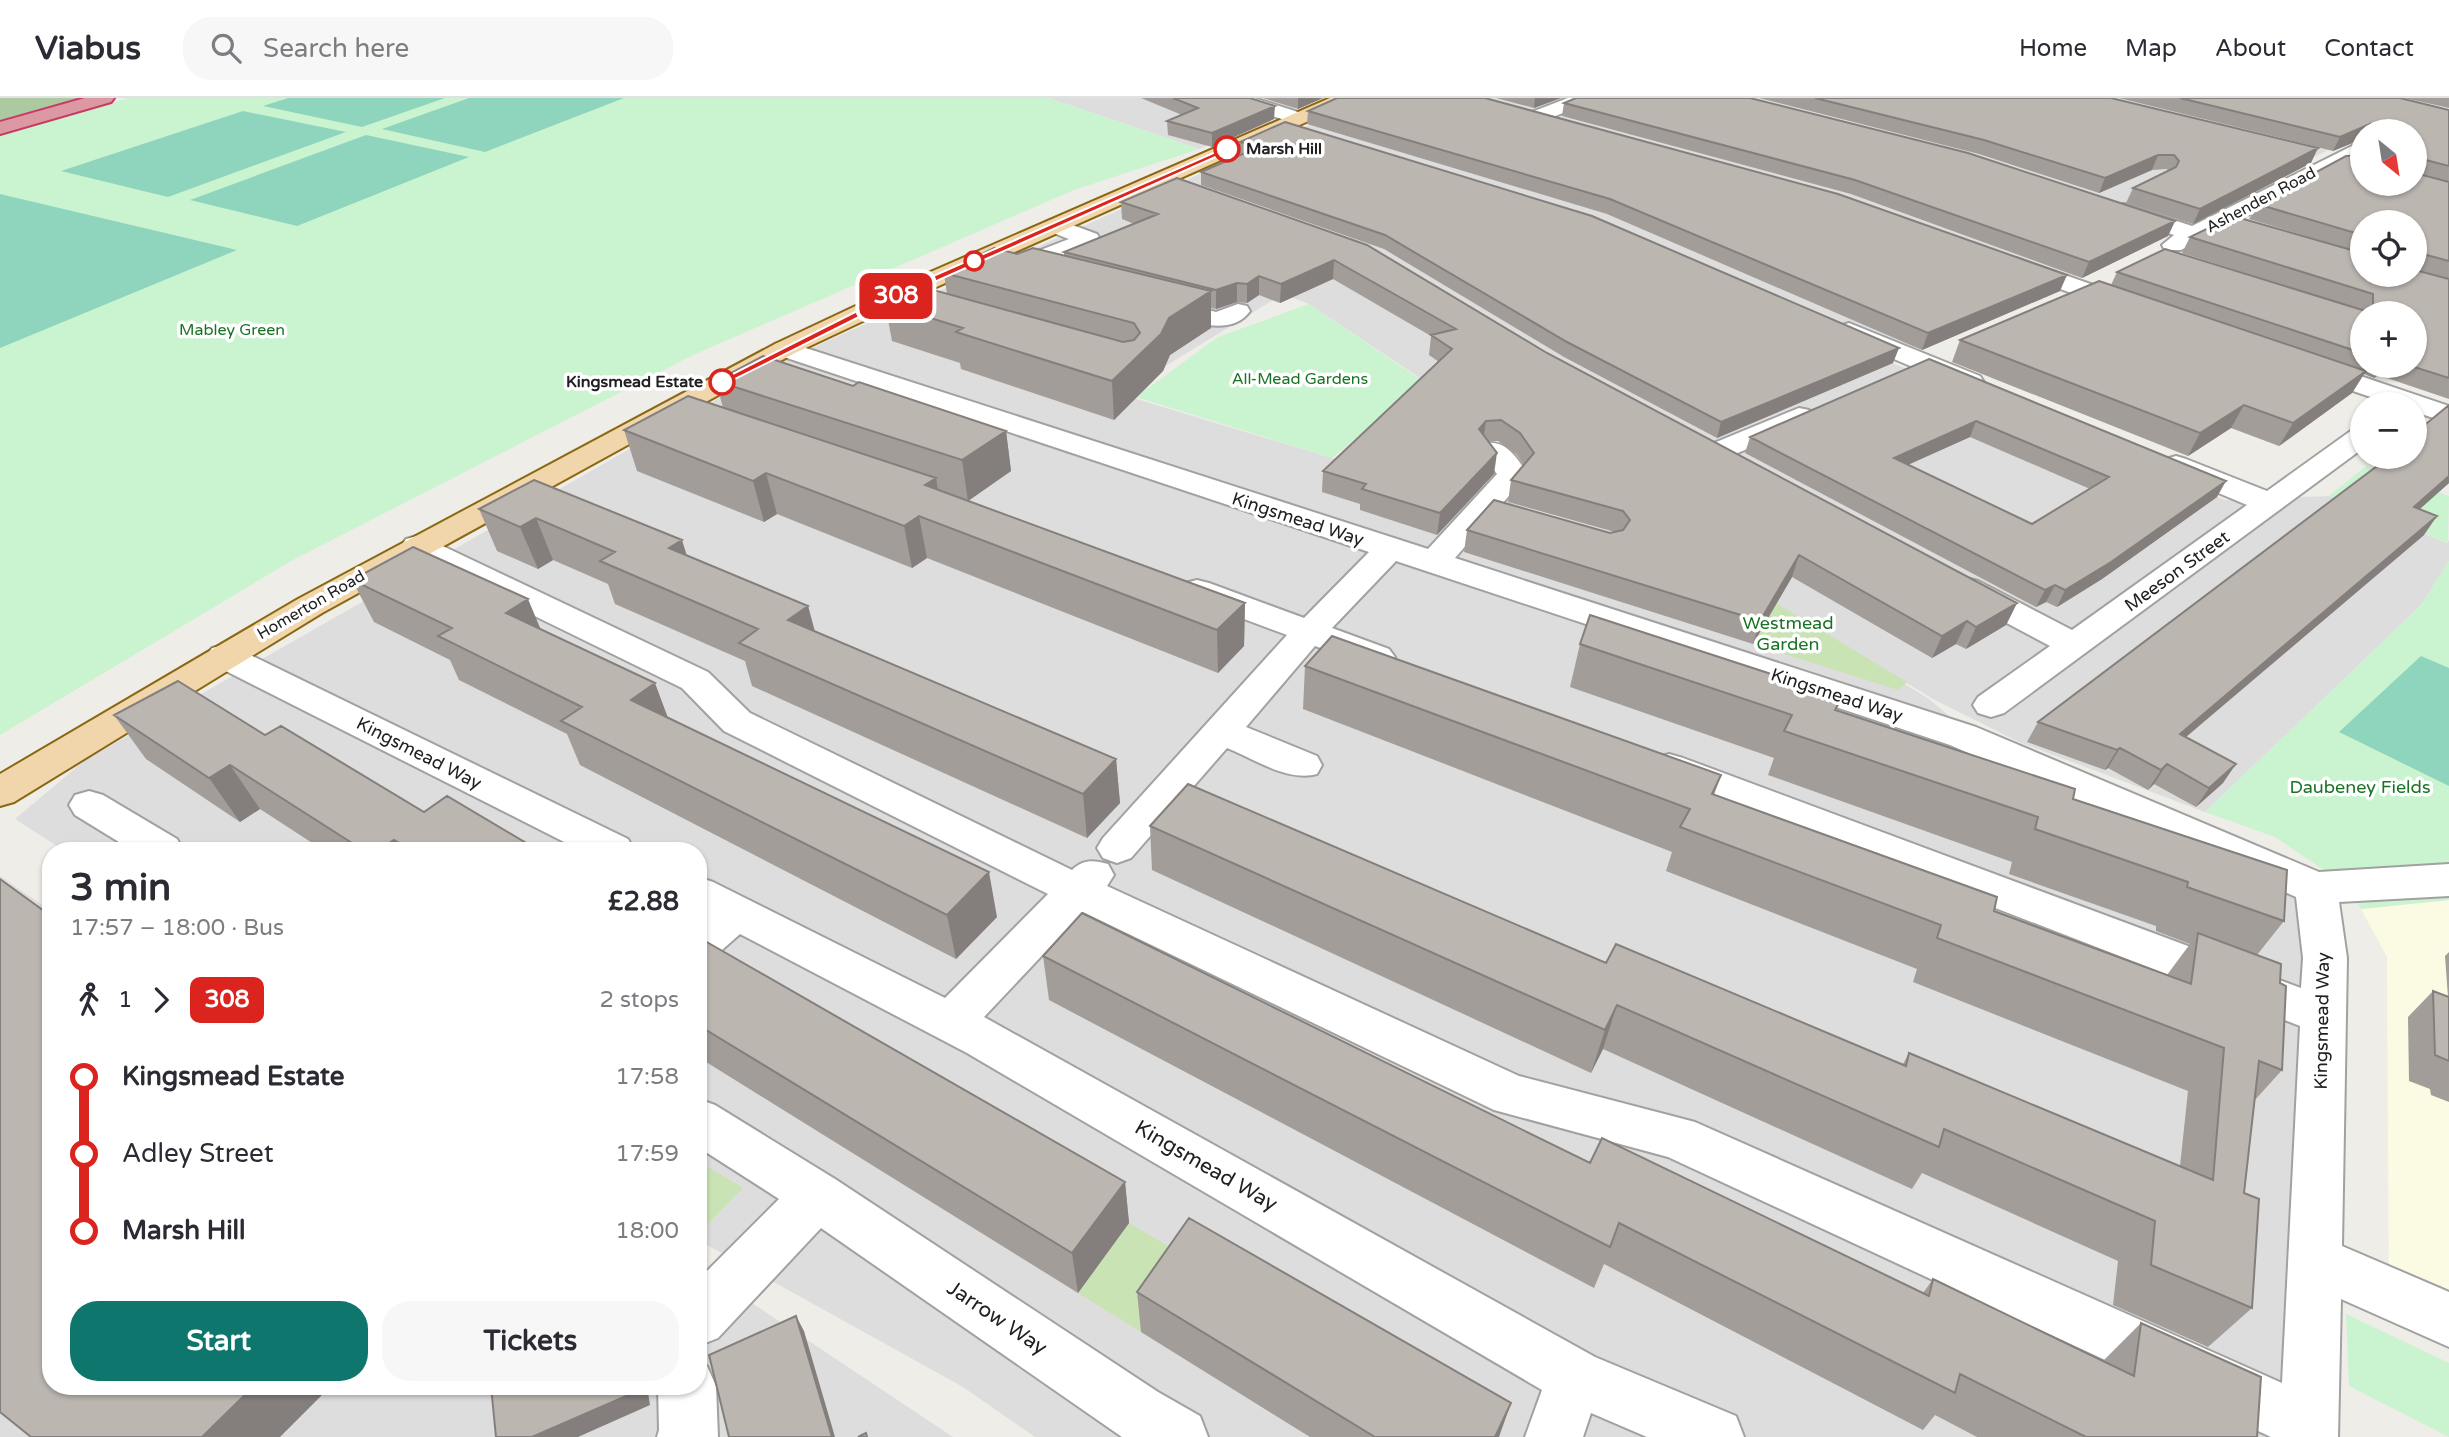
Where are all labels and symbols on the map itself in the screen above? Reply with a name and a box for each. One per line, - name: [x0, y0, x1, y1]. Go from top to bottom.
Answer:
- north arrow: [2350, 119, 2427, 196]
- marker: Marsh Hill: [1214, 136, 1240, 162]
- place label: Marsh Hill: [1246, 139, 1322, 159]
- street label: Ashenden Road: [2203, 163, 2319, 237]
- unlabelled marker: [964, 251, 984, 271]
- line badge: 308: [856, 273, 936, 319]
- park label: Mabley Green: [179, 320, 285, 340]
- marker: Kingsmead Estate: [709, 369, 735, 395]
- park label: All-Mead Gardens: [1232, 369, 1368, 389]
- place label: Kingsmead Estate: [566, 372, 703, 392]
- street label: Kingsmead Way: [1229, 487, 1367, 551]
- street label: Meeson Street: [2120, 526, 2234, 616]
- street label: Homerton Road: [253, 566, 369, 644]
- park label: Westmead Garden: [1742, 612, 1834, 655]
- street label: Kingsmead Way: [1768, 663, 1906, 727]
- street label: Kingsmead Way: [353, 712, 486, 794]
- park label: Daubeney Fields: [2289, 776, 2431, 798]
- street label: Kingsmead Way: [2310, 952, 2334, 1090]
- street label: Kingsmead Way: [1130, 1115, 1282, 1217]
- street label: Jarrow Way: [942, 1275, 1052, 1361]

